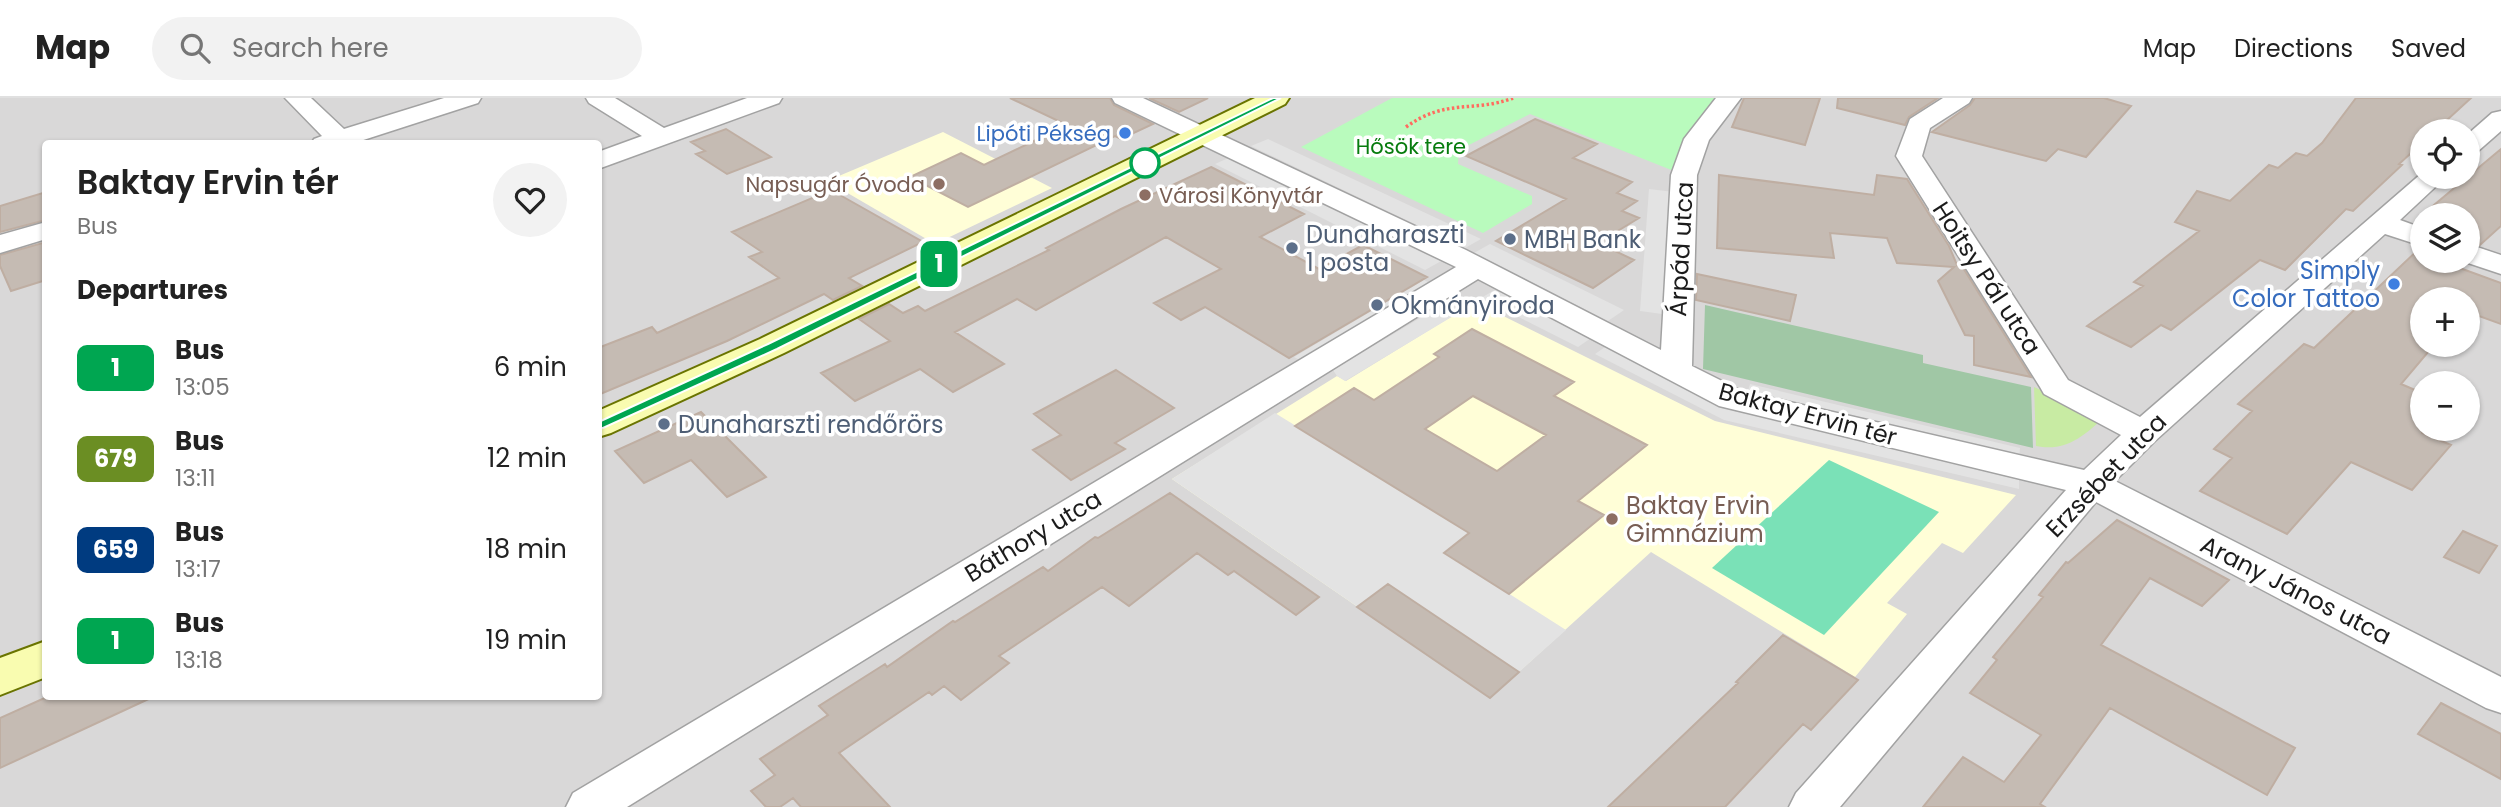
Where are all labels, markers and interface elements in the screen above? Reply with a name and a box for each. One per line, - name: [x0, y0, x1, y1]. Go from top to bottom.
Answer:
- search box: [152, 17, 642, 80]
- text: Map: [35, 24, 110, 71]
- icon: search: [176, 29, 214, 67]
- text: Search here: [232, 30, 389, 66]
- text: Map: [2143, 32, 2196, 65]
- text: Directions: [2234, 32, 2353, 65]
- text: Saved: [2391, 32, 2466, 65]
- place label: Lipóti Pékség: [977, 119, 1111, 148]
- map controls: [2410, 119, 2480, 441]
- button: locate: [2410, 119, 2480, 189]
- marker: Lipóti Pékség: [1117, 125, 1133, 141]
- park label: Hősök tere: [1356, 132, 1466, 161]
- unlabelled marker: [1130, 148, 1160, 178]
- text: Baktay Ervin tér: [77, 159, 339, 206]
- button: heart: [493, 163, 567, 237]
- place label: Napsugár Óvoda: [745, 170, 925, 199]
- marker: Napsugár Óvoda: [931, 176, 947, 192]
- place label: Városi Könyvtár: [1159, 181, 1323, 210]
- street label: Árpád utca: [1661, 181, 1701, 317]
- marker: Városi Könyvtár: [1137, 187, 1153, 203]
- street label: Hoitsy Pál utca: [1925, 195, 2049, 361]
- button: layers: [2410, 203, 2480, 273]
- text: Bus: [77, 210, 118, 242]
- place label: Dunaharaszti 1 posta: [1306, 218, 1465, 279]
- place label: MBH Bank: [1524, 223, 1642, 256]
- marker: MBH Bank: [1502, 231, 1518, 247]
- marker: Dunaharaszti 1 posta: [1284, 240, 1300, 256]
- line badge: 1: [916, 241, 962, 287]
- text: 1: [934, 247, 944, 280]
- place label: Simply Color Tattoo: [2232, 254, 2380, 315]
- text: Departures: [77, 272, 228, 308]
- marker: Simply Color Tattoo: [2386, 276, 2402, 292]
- button: +: [2410, 287, 2480, 357]
- place label: Okmányiroda: [1391, 289, 1555, 322]
- marker: Okmányiroda: [1369, 297, 1385, 313]
- text: Bus: [175, 332, 224, 368]
- text: 6 min: [494, 349, 567, 385]
- text: 1: [111, 351, 120, 384]
- text: 13:05: [175, 371, 230, 403]
- button: −: [2410, 371, 2480, 441]
- street label: Baktay Ervin tér: [1715, 374, 1901, 454]
- street label: Erzsébet utca: [2038, 406, 2174, 544]
- place label: Dunaharszti rendőrörs: [678, 408, 944, 441]
- marker: Dunaharszti rendőrörs: [656, 416, 672, 432]
- text: Bus: [175, 423, 224, 459]
- text: 12 min: [487, 440, 567, 476]
- text: 679: [94, 442, 137, 475]
- text: 13:11: [175, 462, 216, 494]
- street label: Báthory utca: [958, 482, 1108, 590]
- place label: Baktay Ervin Gimnázium: [1626, 489, 1770, 550]
- marker: Baktay Ervin Gimnázium: [1604, 511, 1620, 527]
- text: Bus: [175, 514, 224, 550]
- street label: Arany János utca: [2195, 528, 2397, 652]
- text: 18 min: [486, 531, 567, 567]
- text: 659: [93, 533, 138, 566]
- text: 13:17: [175, 553, 221, 585]
- text: Bus: [175, 605, 224, 641]
- text: 19 min: [486, 622, 567, 658]
- text: 1: [111, 624, 120, 657]
- text: 13:18: [175, 644, 223, 676]

